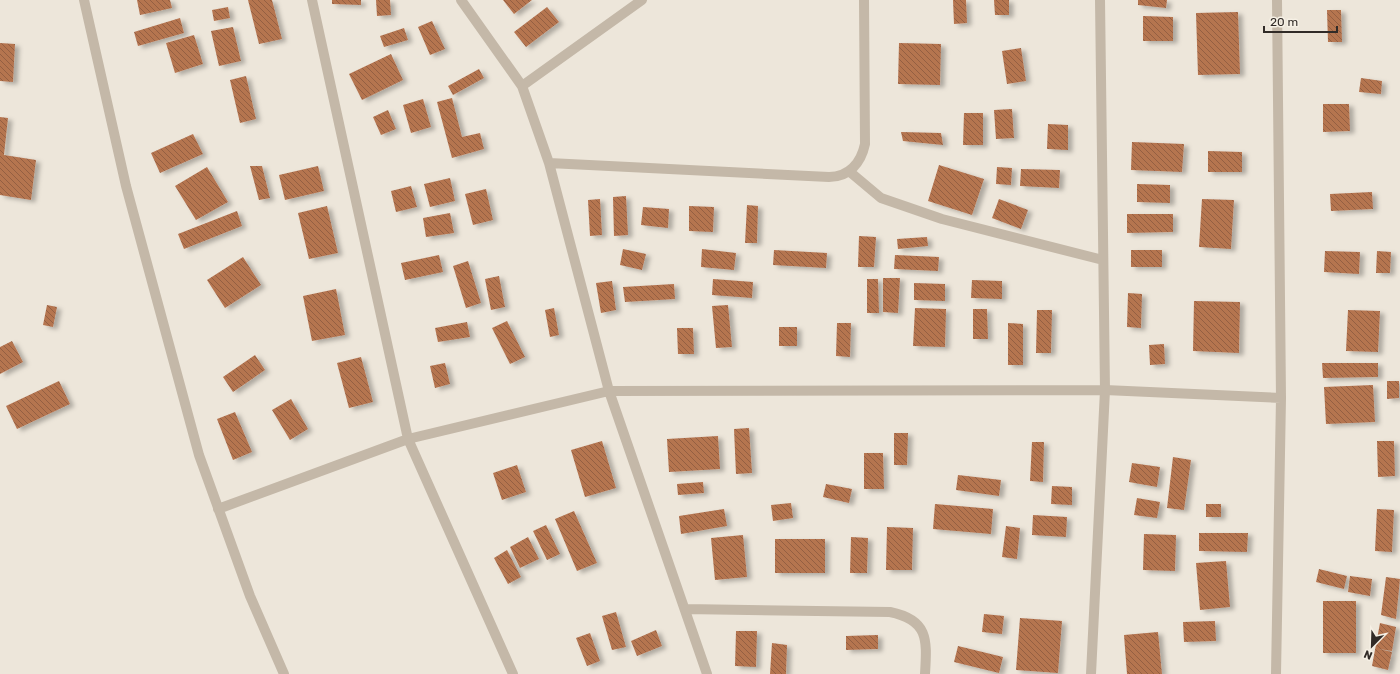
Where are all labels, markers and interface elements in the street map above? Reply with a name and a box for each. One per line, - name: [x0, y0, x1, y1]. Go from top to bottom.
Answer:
- scale bar: [1264, 8, 1337, 34]
- text: 20 m: [1270, 15, 1298, 29]
- north arrow: [1352, 626, 1392, 666]
- text: N: [1362, 647, 1374, 662]

